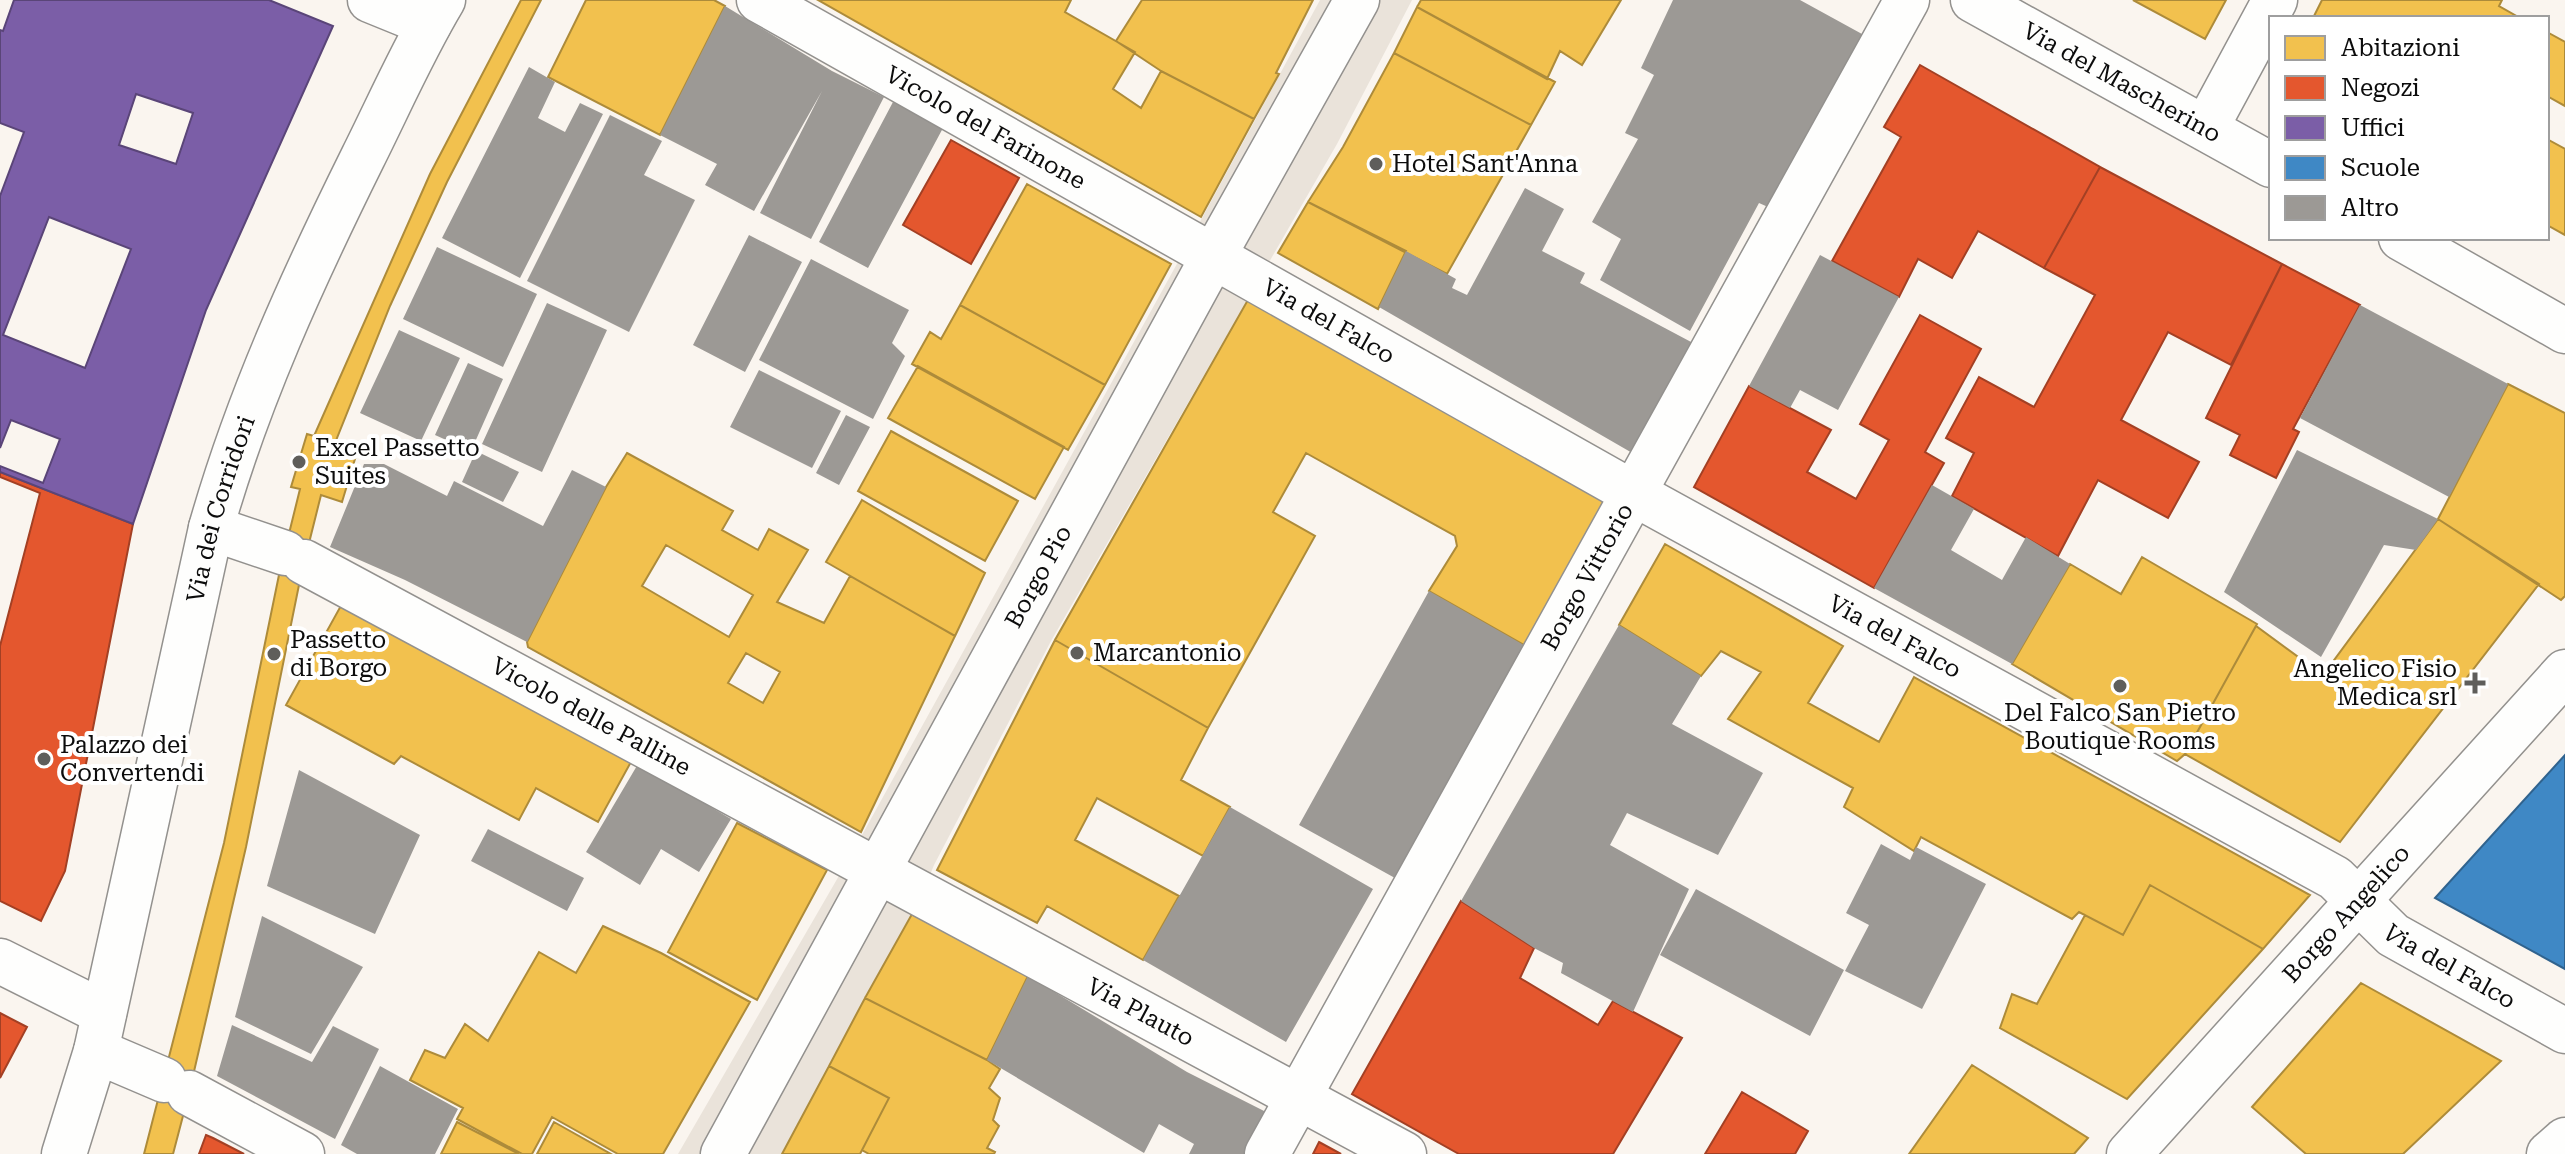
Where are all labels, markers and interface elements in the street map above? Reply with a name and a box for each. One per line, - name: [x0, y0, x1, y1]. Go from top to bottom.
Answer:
- street label: Via del Mascherino: [2018, 16, 2226, 148]
- legend: [2269, 16, 2549, 240]
- text: Abitazioni: [2341, 34, 2460, 62]
- street label: Vicolo del Farinone: [880, 60, 1090, 195]
- text: Negozi: [2341, 74, 2420, 102]
- text: Uffici: [2341, 114, 2405, 142]
- place label: Hotel Sant'Anna: [1392, 150, 1578, 178]
- text: Scuole: [2341, 154, 2420, 182]
- marker: Hotel Sant'Anna: [1367, 155, 1385, 173]
- text: Altro: [2341, 194, 2399, 222]
- street label: Via del Falco: [1258, 273, 1400, 370]
- street label: Via dei Corridori: [181, 412, 261, 605]
- place label: Excel Passetto Suites: [315, 434, 480, 490]
- marker: Excel Passetto Suites: [290, 453, 308, 471]
- street label: Borgo Vittorio: [1535, 498, 1639, 655]
- street label: Borgo Pio: [999, 521, 1078, 633]
- street label: Via del Falco: [1824, 589, 1966, 684]
- place label: Passetto di Borgo: [290, 626, 387, 682]
- place label: Marcantonio: [1093, 639, 1242, 667]
- marker: Marcantonio: [1068, 644, 1086, 662]
- marker: Passetto di Borgo: [265, 645, 283, 663]
- street label: Vicolo delle Palline: [487, 651, 696, 781]
- place label: Angelico Fisio Medica srl: [2294, 655, 2457, 711]
- marker: Angelico Fisio Medica srl: [2464, 672, 2486, 694]
- marker: Del Falco San Pietro Boutique Rooms: [2111, 677, 2129, 695]
- place label: Del Falco San Pietro Boutique Rooms: [2004, 699, 2236, 755]
- place label: Palazzo dei Convertendi: [60, 731, 205, 787]
- marker: Palazzo dei Convertendi: [35, 750, 53, 768]
- street label: Borgo Angelico: [2277, 839, 2416, 988]
- street label: Via del Falco: [2377, 919, 2520, 1015]
- street label: Via Plauto: [1082, 972, 1199, 1052]

